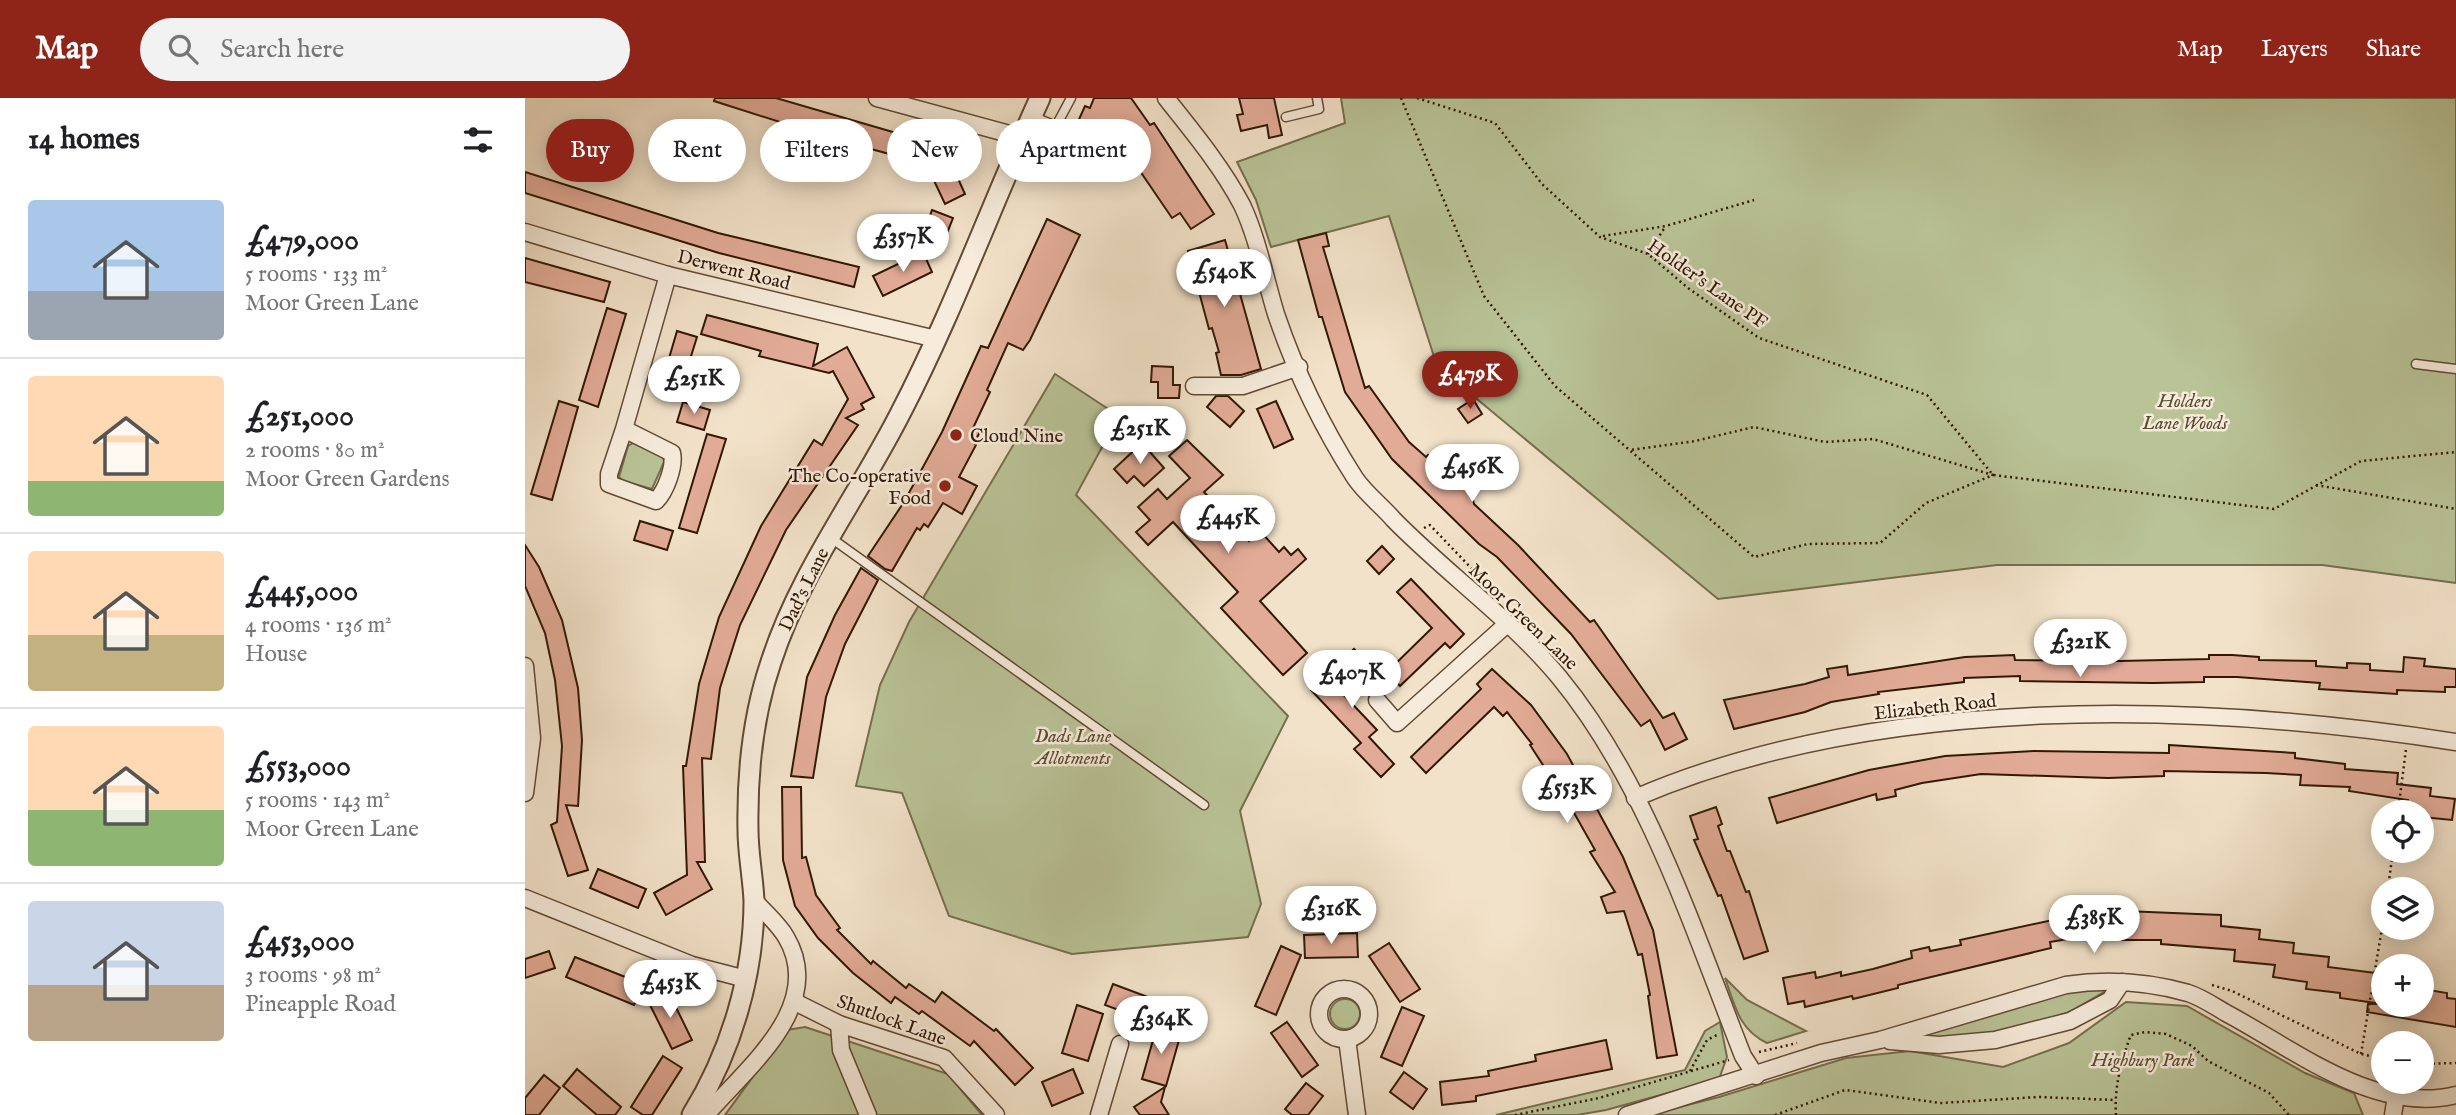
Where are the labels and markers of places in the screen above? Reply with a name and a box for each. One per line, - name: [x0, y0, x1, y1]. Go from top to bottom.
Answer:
- pin: £357K: [854, 214, 952, 274]
- pin: £540K: [1175, 250, 1273, 309]
- pin: £479K: [1421, 352, 1519, 411]
- pin: £251K: [645, 356, 743, 416]
- pin: £251K: [1091, 406, 1189, 466]
- place label: Cloud Nine: [970, 425, 1063, 449]
- marker: Cloud Nine: [948, 427, 964, 443]
- pin: £456K: [1423, 444, 1521, 504]
- place label: The Co-operative Food: [789, 465, 932, 511]
- marker: The Co-operative Food: [937, 478, 953, 494]
- pin: £445K: [1179, 496, 1277, 555]
- pin: £321K: [2031, 620, 2129, 679]
- pin: £407K: [1303, 650, 1401, 710]
- pin: £553K: [1518, 766, 1616, 825]
- pin: £316K: [1282, 886, 1380, 946]
- pin: £385K: [2045, 896, 2143, 955]
- pin: £453K: [621, 960, 719, 1020]
- pin: £364K: [1112, 996, 1210, 1056]

